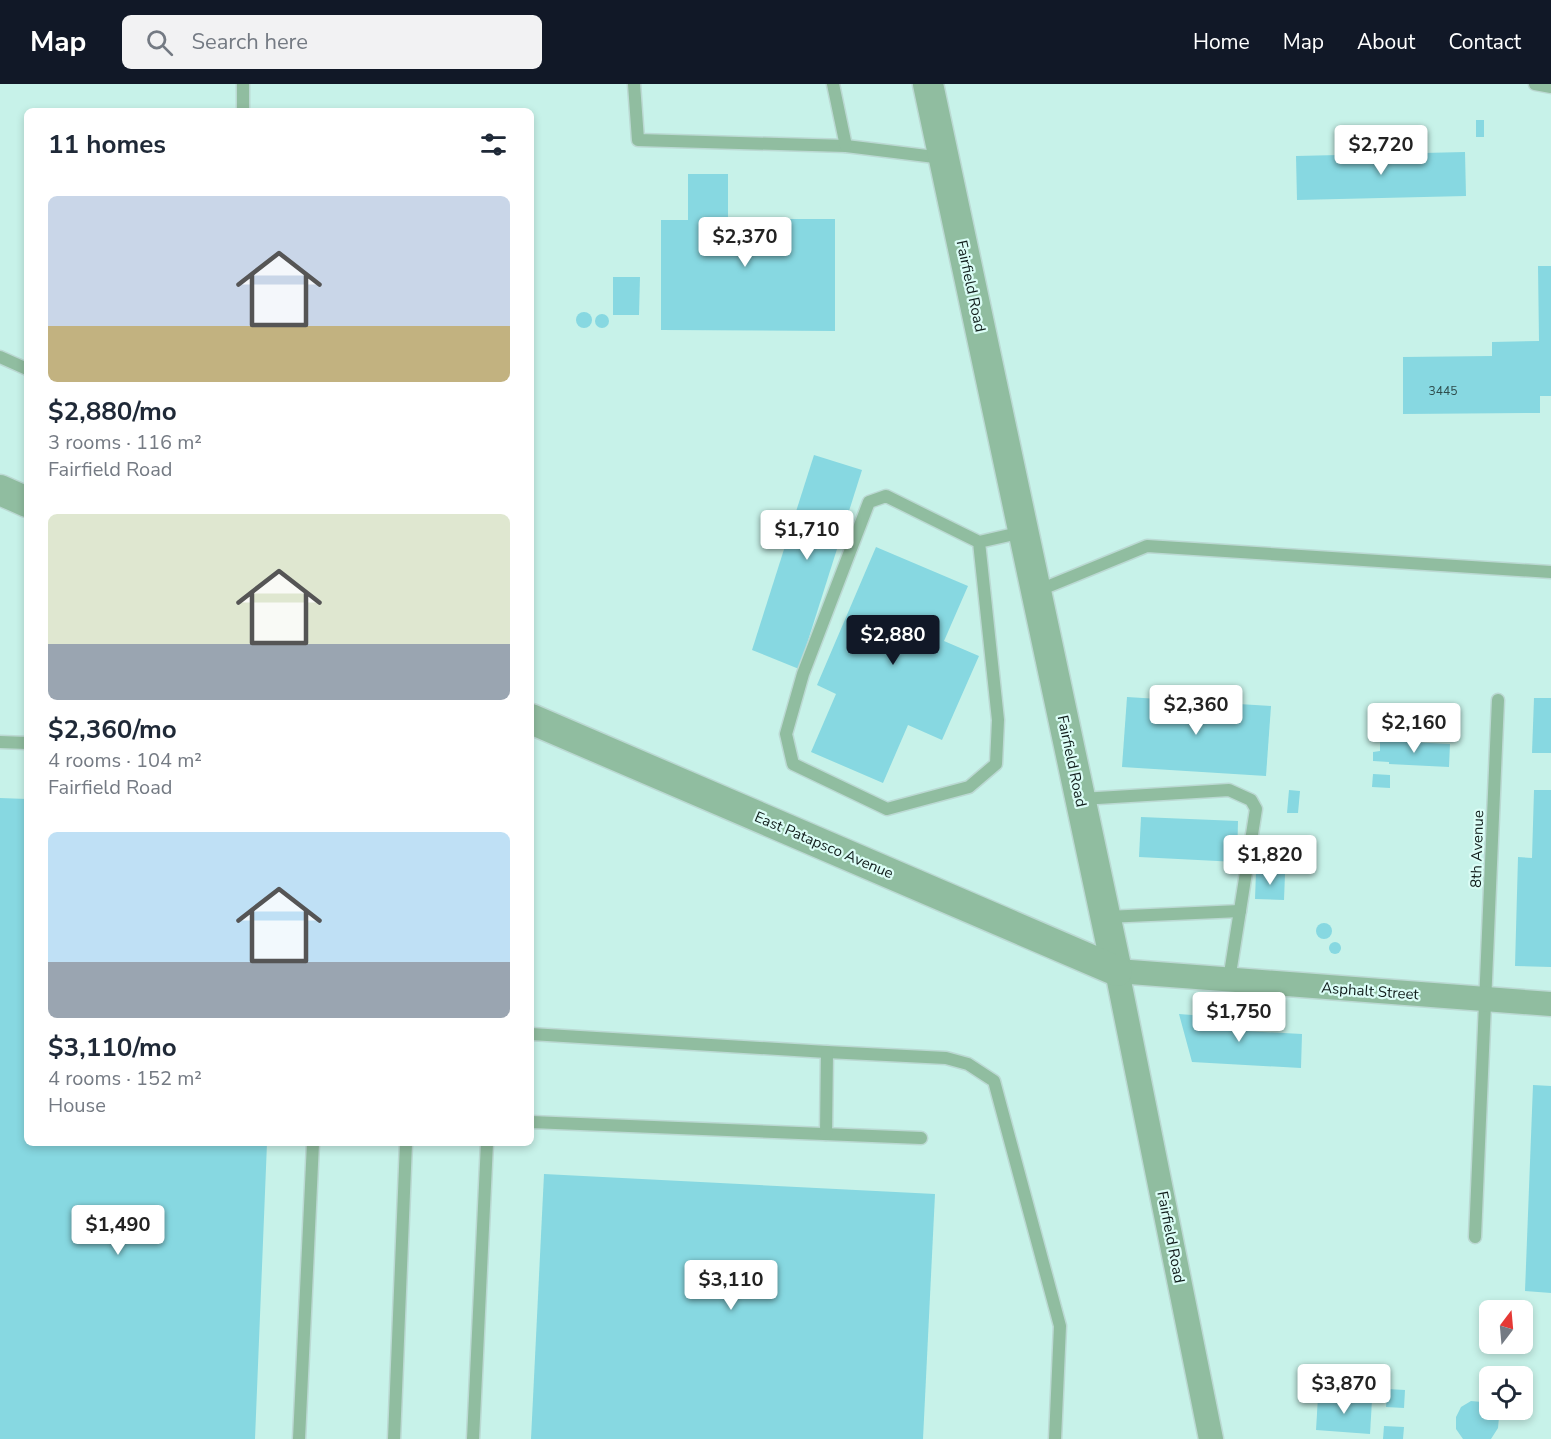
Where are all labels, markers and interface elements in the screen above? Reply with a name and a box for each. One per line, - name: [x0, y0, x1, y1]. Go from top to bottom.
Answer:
- search box: [122, 15, 542, 69]
- text: Map: [30, 23, 86, 61]
- icon: search: [143, 26, 176, 59]
- text: Search here: [191, 27, 308, 57]
- text: Home: [1193, 28, 1250, 56]
- text: Map: [1283, 28, 1324, 56]
- text: About: [1357, 28, 1415, 56]
- text: Contact: [1448, 28, 1521, 56]
- pin: $2,720: [1332, 125, 1430, 176]
- text: 11 homes: [48, 127, 166, 162]
- icon: filters: [477, 128, 510, 161]
- text: $2,720: [1349, 131, 1413, 158]
- pin: $2,370: [696, 217, 794, 268]
- text: $2,370: [713, 223, 777, 250]
- icon: home: [225, 235, 333, 343]
- street label: Fairfield Road: [952, 238, 990, 334]
- house number: 3445: [1429, 383, 1457, 399]
- text: $2,880/mo: [48, 394, 177, 429]
- text: 3 rooms · 116 m²: [48, 429, 202, 456]
- text: Fairfield Road: [48, 456, 172, 483]
- pin: $1,710: [758, 510, 856, 561]
- text: $1,710: [775, 516, 839, 543]
- icon: home: [225, 553, 333, 661]
- pin: $2,880: [844, 615, 942, 666]
- text: $2,880: [861, 621, 925, 648]
- pin: $2,360: [1147, 685, 1245, 736]
- text: $2,360: [1164, 691, 1228, 718]
- pin: $2,160: [1365, 703, 1463, 754]
- text: $2,160: [1382, 709, 1446, 736]
- text: $2,360/mo: [48, 712, 177, 747]
- street label: Fairfield Road: [1053, 713, 1091, 809]
- text: 4 rooms · 104 m²: [48, 747, 202, 774]
- text: Fairfield Road: [48, 774, 172, 801]
- street label: East Patapsco Avenue: [751, 807, 897, 883]
- street label: 8th Avenue: [1466, 810, 1488, 888]
- pin: $1,820: [1221, 835, 1319, 886]
- text: $1,820: [1238, 841, 1302, 868]
- icon: home: [225, 871, 333, 979]
- street label: Asphalt Street: [1321, 978, 1420, 1004]
- pin: $1,750: [1190, 992, 1288, 1043]
- text: $1,750: [1207, 998, 1271, 1025]
- text: $3,110/mo: [48, 1030, 177, 1065]
- text: 4 rooms · 152 m²: [48, 1065, 202, 1092]
- text: House: [48, 1092, 106, 1119]
- street label: Fairfield Road: [1152, 1189, 1190, 1285]
- pin: $1,490: [69, 1205, 167, 1256]
- text: $1,490: [86, 1211, 150, 1238]
- pin: $3,110: [682, 1260, 780, 1311]
- text: $3,110: [699, 1266, 763, 1293]
- north arrow: [1479, 1300, 1533, 1354]
- map controls: [1479, 1300, 1533, 1420]
- pin: $3,870: [1295, 1364, 1393, 1415]
- button: locate: [1479, 1366, 1533, 1420]
- text: $3,870: [1312, 1370, 1376, 1397]

